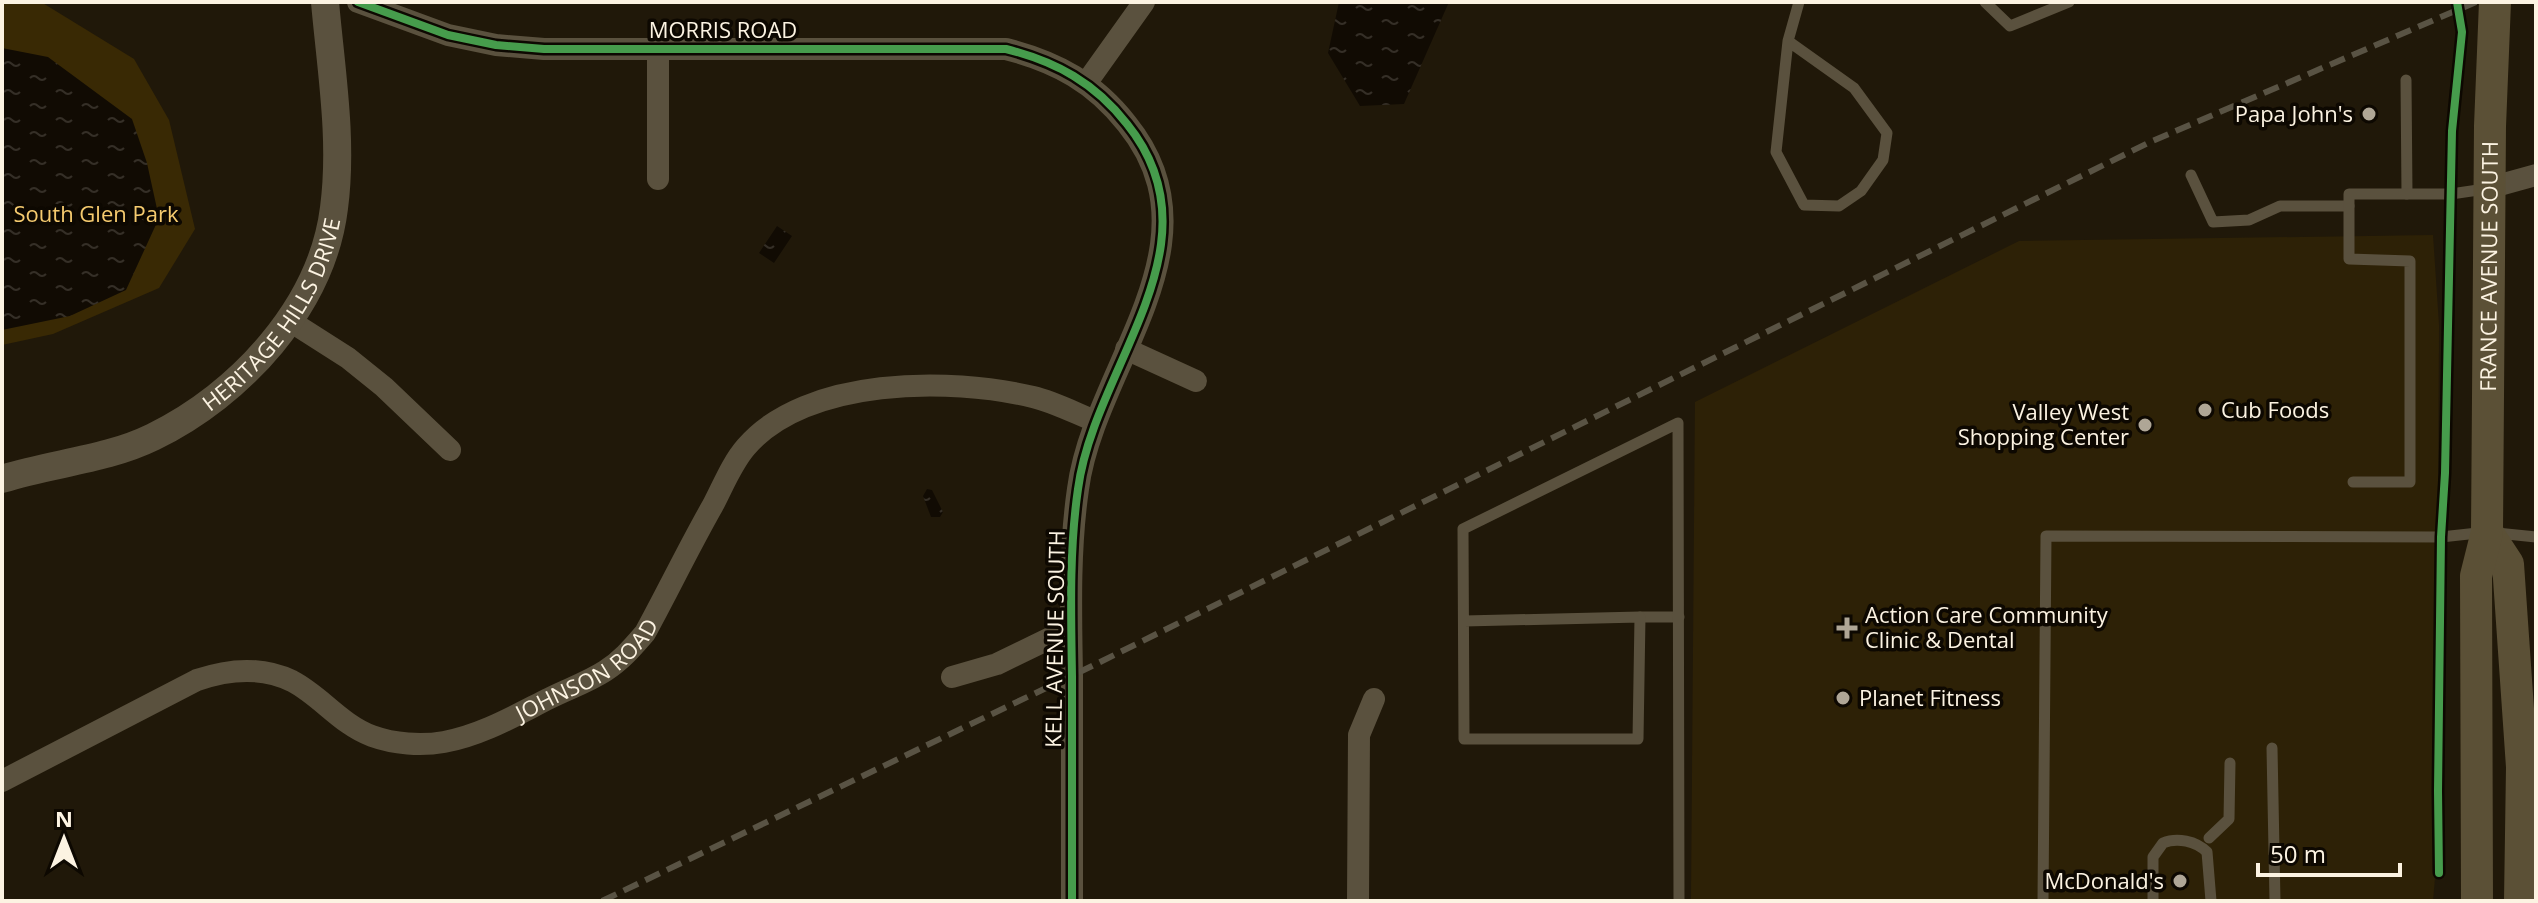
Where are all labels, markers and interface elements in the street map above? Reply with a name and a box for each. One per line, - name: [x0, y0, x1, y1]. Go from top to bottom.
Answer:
- street label: MORRIS ROAD: [649, 14, 797, 44]
- place label: Papa John's: [2235, 98, 2353, 128]
- marker: Papa John's: [2360, 105, 2378, 123]
- street label: FRANCE AVENUE SOUTH: [2472, 141, 2504, 392]
- park label: South Glen Park: [14, 198, 179, 228]
- street label: HERITAGE HILLS DRIVE: [195, 215, 346, 417]
- place label: Cub Foods: [2221, 394, 2329, 424]
- place label: Valley West Shopping Center: [1958, 396, 2129, 451]
- marker: Cub Foods: [2196, 401, 2214, 419]
- marker: Valley West Shopping Center: [2136, 416, 2154, 434]
- street label: KELL AVENUE SOUTH: [1037, 530, 1071, 748]
- place label: Action Care Community Clinic & Dental: [1865, 599, 2109, 654]
- street label: JOHNSON ROAD: [508, 613, 664, 728]
- marker: Action Care Community Clinic & Dental: [1836, 617, 1858, 639]
- place label: Planet Fitness: [1859, 682, 2001, 712]
- marker: Planet Fitness: [1834, 689, 1852, 707]
- north arrow: [24, 799, 104, 879]
- text: N: [55, 803, 73, 833]
- scale bar: [2258, 827, 2400, 877]
- text: 50 m: [2270, 837, 2326, 870]
- place label: McDonald's: [2044, 865, 2164, 895]
- marker: McDonald's: [2171, 872, 2189, 890]

